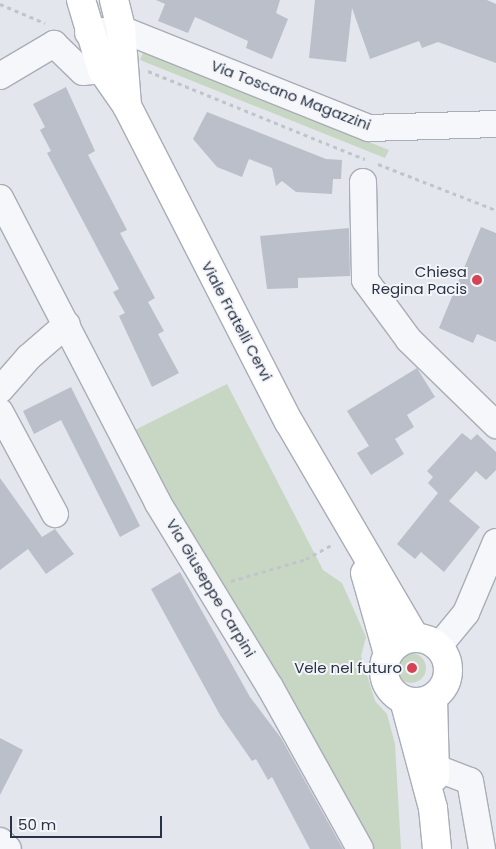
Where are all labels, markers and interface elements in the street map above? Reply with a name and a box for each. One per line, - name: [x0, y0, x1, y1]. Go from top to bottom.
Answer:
- street label: Via Toscano Magazzini: [208, 56, 374, 134]
- street label: Viale Fratelli Cervi: [198, 258, 276, 384]
- place label: Chiesa Regina Pacis: [372, 262, 467, 297]
- marker: Chiesa Regina Pacis: [471, 274, 483, 286]
- street label: Via Giuseppe Carpini: [163, 516, 259, 660]
- place label: Vele nel futuro: [294, 659, 402, 677]
- marker: Vele nel futuro: [406, 662, 418, 674]
- scale bar: [12, 806, 165, 838]
- text: 50 m: [18, 814, 56, 835]

